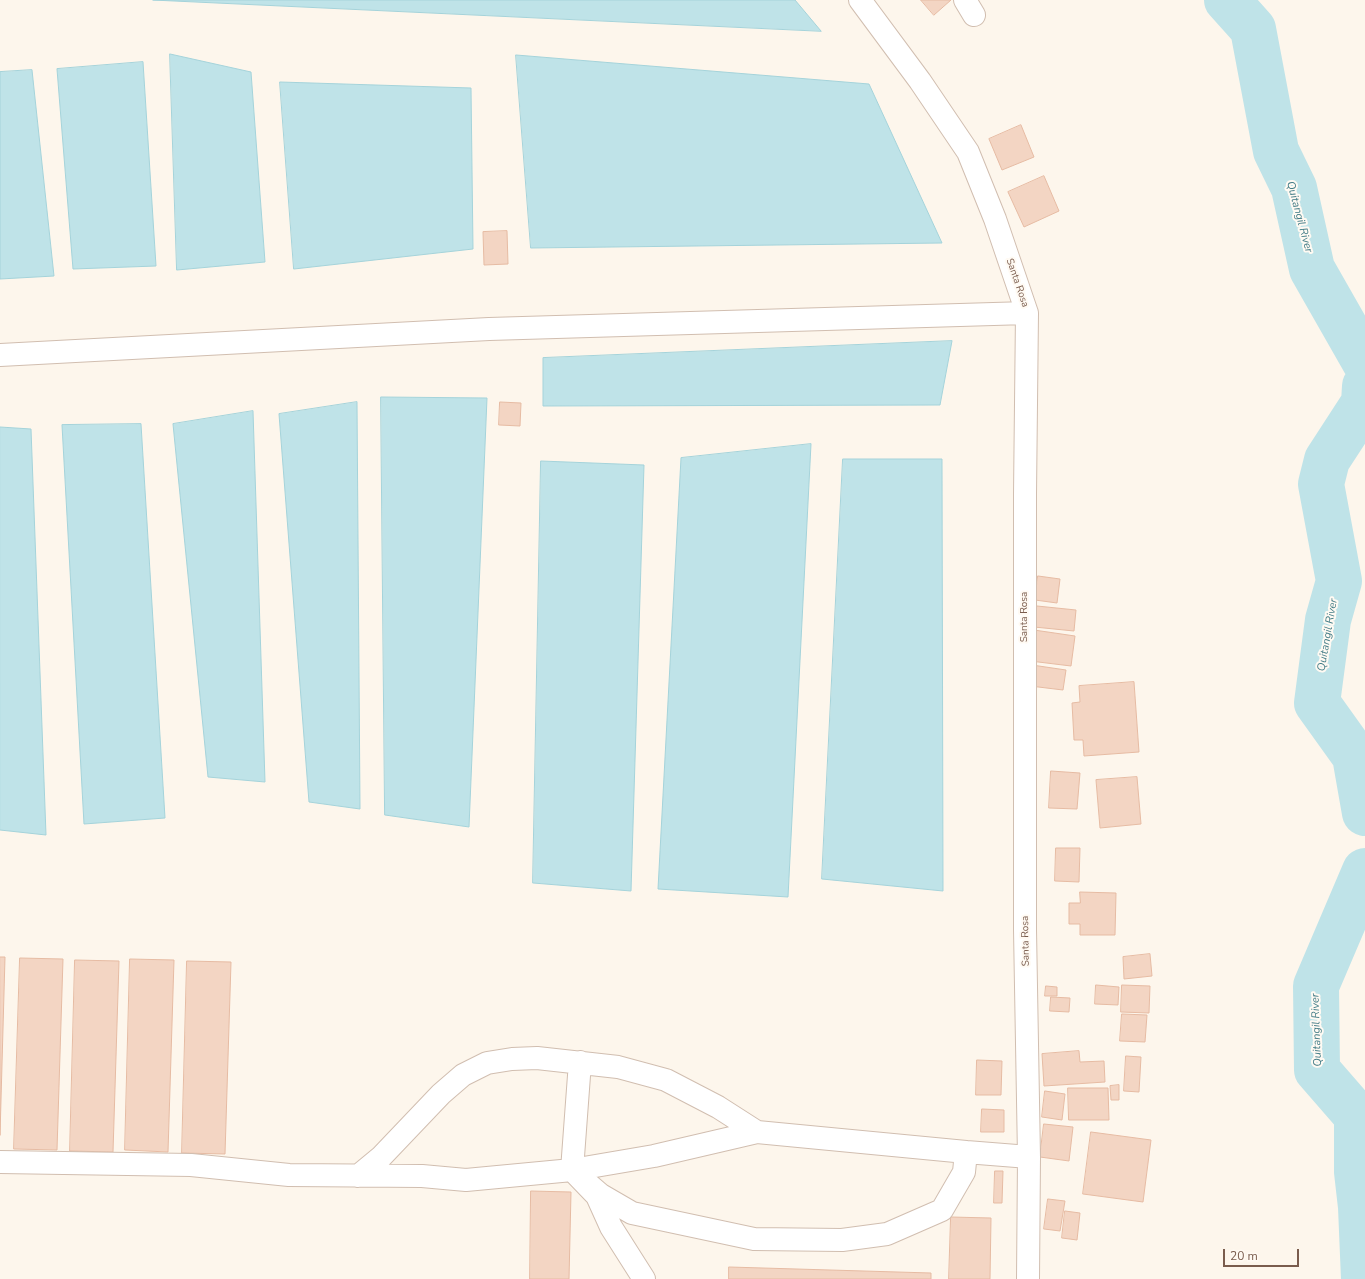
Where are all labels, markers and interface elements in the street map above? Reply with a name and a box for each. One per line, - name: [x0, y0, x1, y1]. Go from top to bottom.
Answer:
- water label: Quitangil River: [1283, 180, 1315, 254]
- street label: Santa Rosa: [1003, 257, 1031, 309]
- street label: Santa Rosa: [1019, 592, 1031, 642]
- water label: Quitangil River: [1315, 598, 1341, 672]
- street label: Santa Rosa: [1020, 916, 1032, 966]
- water label: Quitangil River: [1309, 993, 1325, 1067]
- scale bar: [1225, 1241, 1301, 1267]
- text: 20 m: [1230, 1248, 1258, 1264]

